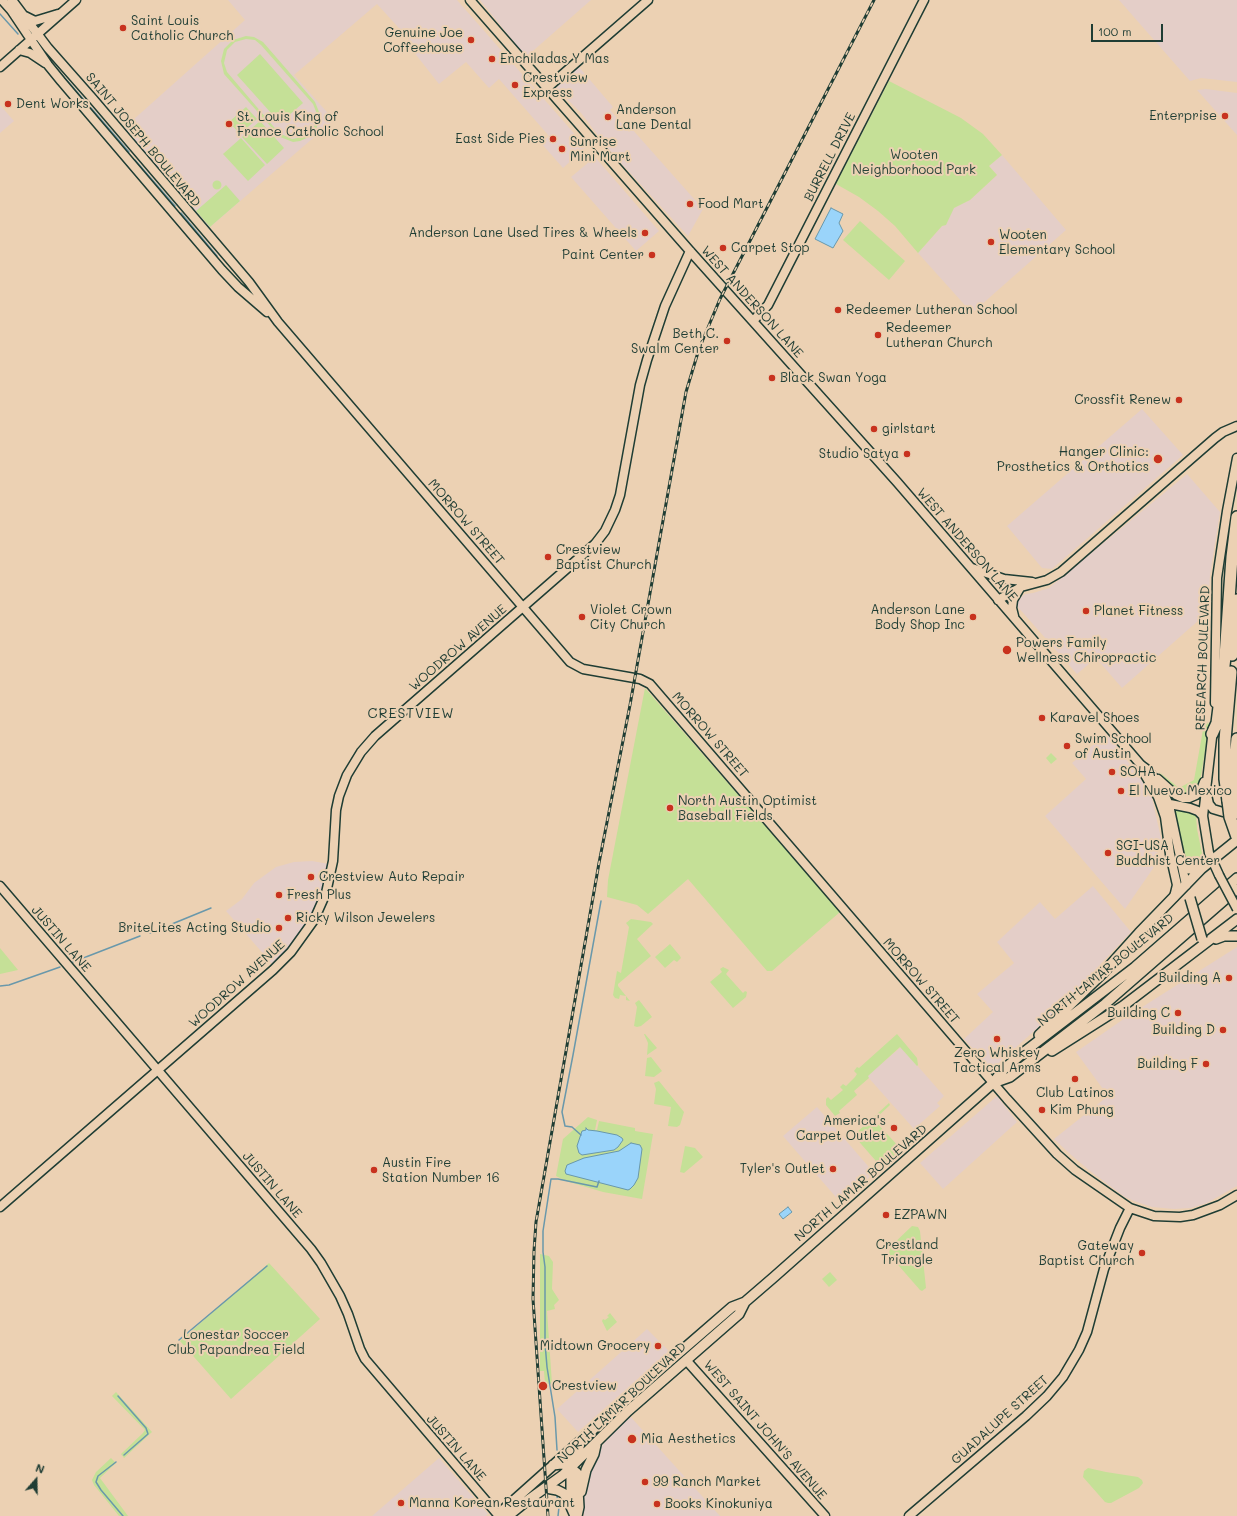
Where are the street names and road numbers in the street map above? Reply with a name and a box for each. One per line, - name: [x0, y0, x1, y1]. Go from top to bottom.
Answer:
- street label: SAINT JOSEPH BOULEVARD: [82, 70, 204, 210]
- street label: BURRELL DRIVE: [801, 110, 859, 204]
- street label: WEST ANDERSON LANE: [698, 243, 806, 361]
- street label: MORROW STREET: [425, 476, 507, 568]
- street label: WEST ANDERSON LANE: [914, 485, 1020, 605]
- street label: RESEARCH BOULEVARD: [1193, 585, 1213, 731]
- street label: WOODROW AVENUE: [406, 602, 510, 694]
- street label: MORROW STREET: [669, 689, 751, 781]
- street label: JUSTIN LANE: [28, 903, 94, 975]
- street label: NORTH LAMAR BOULEVARD: [1035, 910, 1177, 1030]
- street label: MORROW STREET: [880, 935, 962, 1027]
- street label: WOODROW AVENUE: [186, 937, 288, 1031]
- street label: NORTH LAMAR BOULEVARD: [792, 1121, 930, 1245]
- street label: JUSTIN LANE: [239, 1149, 305, 1221]
- street label: NORTH LAMAR BOULEVARD: [554, 1339, 690, 1467]
- street label: WEST SAINT JOHN'S AVENUE: [700, 1357, 830, 1503]
- street label: GUADALUPE STREET: [948, 1372, 1052, 1468]
- street label: JUSTIN LANE: [423, 1412, 489, 1484]

